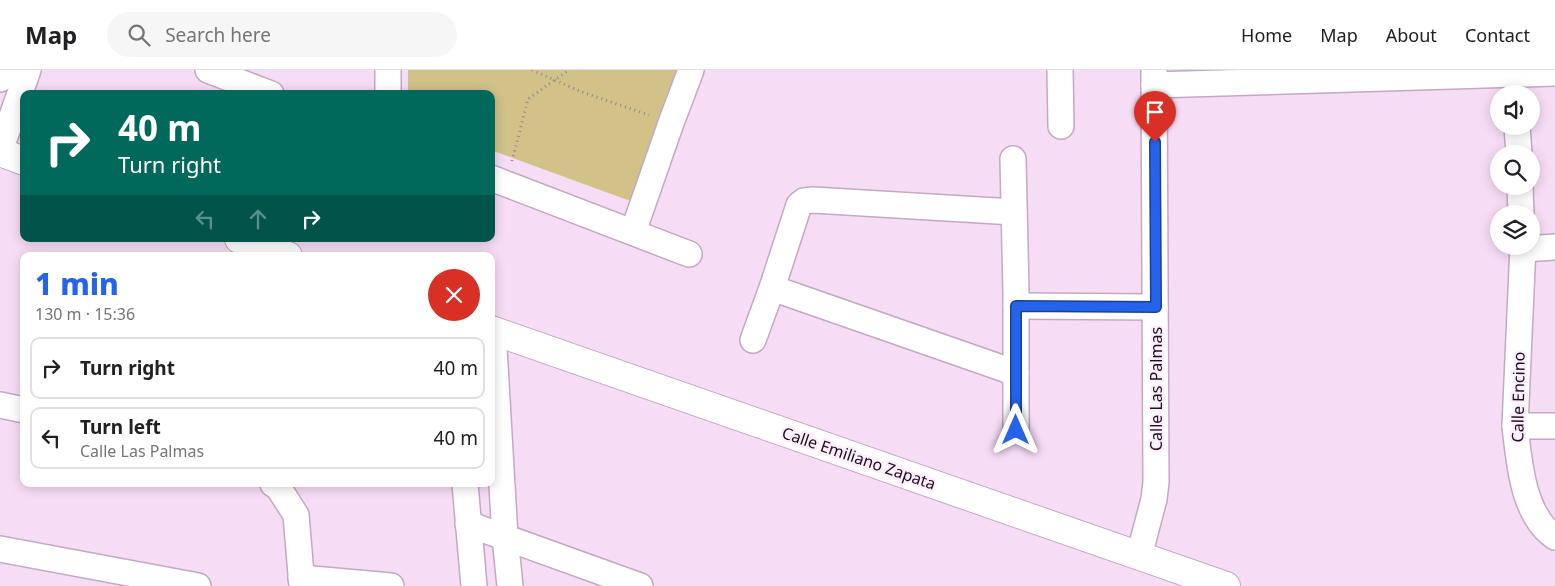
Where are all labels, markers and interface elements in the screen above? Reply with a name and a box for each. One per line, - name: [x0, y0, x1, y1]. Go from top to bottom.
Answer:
- search box: [107, 12, 457, 57]
- text: Map: [25, 18, 77, 51]
- icon: search: [125, 21, 153, 49]
- text: Search here: [165, 22, 271, 48]
- text: Home: [1241, 23, 1292, 47]
- text: Map: [1320, 23, 1358, 47]
- text: About: [1386, 23, 1437, 47]
- text: Contact: [1465, 23, 1530, 47]
- map controls: [1490, 85, 1540, 255]
- button: sound: [1490, 85, 1540, 135]
- pin: [1134, 91, 1176, 142]
- icon: arrive: [1141, 98, 1169, 126]
- text: 40 m: [118, 104, 201, 151]
- icon: right: [35, 110, 100, 175]
- button: search: [1490, 145, 1540, 195]
- text: Turn right: [118, 149, 221, 179]
- icon: left: [191, 205, 219, 233]
- icon: ahead: [244, 205, 272, 233]
- icon: right: [297, 205, 325, 233]
- button: layers: [1490, 205, 1540, 255]
- text: 1 min: [35, 263, 119, 304]
- button: close: [428, 269, 480, 321]
- text: 130 m · 15:36: [35, 303, 135, 325]
- street label: Calle Las Palmas: [1145, 327, 1167, 451]
- street label: Calle Encino: [1506, 351, 1530, 443]
- icon: right: [37, 354, 65, 382]
- text: Turn right: [80, 355, 175, 381]
- text: 40 m: [434, 355, 478, 381]
- position arrow: [989, 403, 1041, 455]
- text: Turn left: [80, 414, 161, 440]
- street label: Calle Emiliano Zapata: [779, 421, 939, 495]
- icon: left: [37, 424, 65, 452]
- text: 40 m: [434, 425, 478, 451]
- text: Calle Las Palmas: [80, 440, 204, 462]

